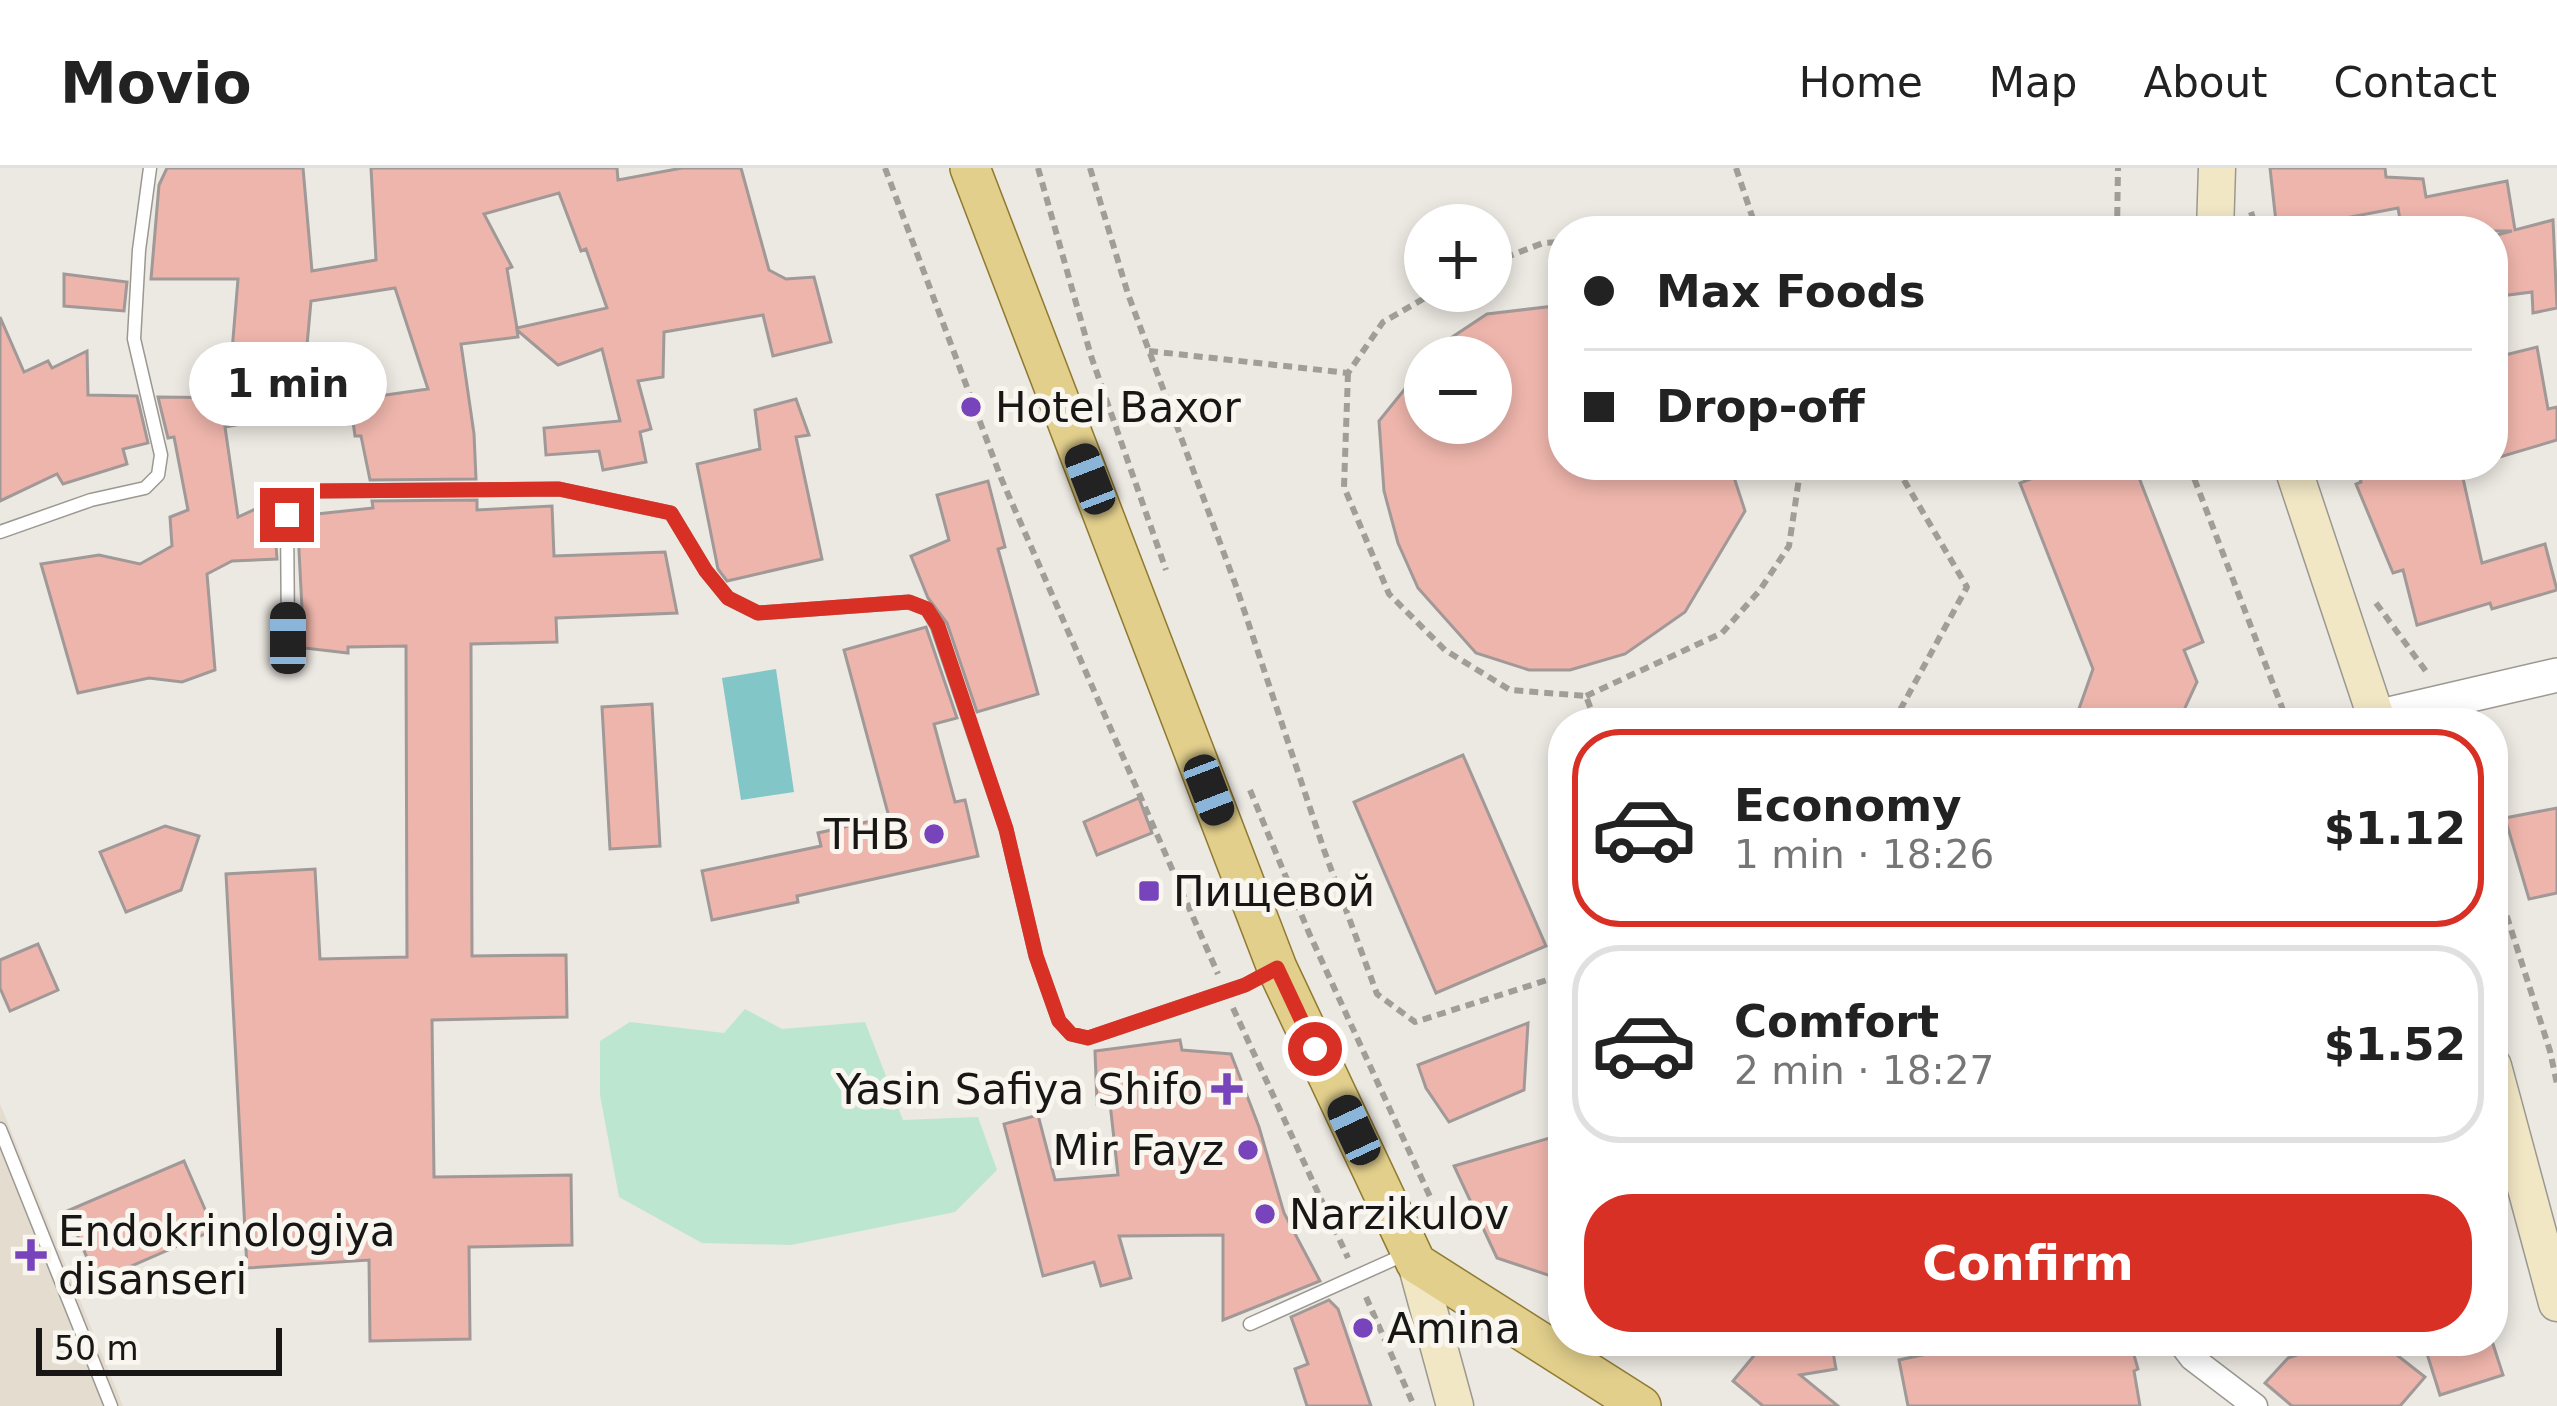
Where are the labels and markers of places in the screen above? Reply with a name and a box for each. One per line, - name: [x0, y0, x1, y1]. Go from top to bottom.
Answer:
- place label: Hotel Baxor: [995, 383, 1241, 432]
- marker: Hotel Baxor: [958, 394, 984, 420]
- place label: THB: [823, 810, 910, 859]
- marker: THB: [921, 821, 947, 847]
- place label: Пищевой: [1173, 867, 1375, 916]
- marker: Пищевой: [1136, 878, 1162, 904]
- place label: Yasin Safiya Shifo: [835, 1065, 1203, 1114]
- marker: Yasin Safiya Shifo: [1214, 1076, 1240, 1102]
- place label: Mir Fayz: [1053, 1126, 1224, 1175]
- marker: Mir Fayz: [1235, 1137, 1261, 1163]
- place label: Narzikulov: [1289, 1190, 1509, 1239]
- marker: Narzikulov: [1252, 1201, 1278, 1227]
- place label: Endokrinologiya disanseri: [58, 1207, 395, 1304]
- marker: Endokrinologiya disanseri: [15, 1239, 47, 1271]
- place label: Amina: [1387, 1304, 1521, 1353]
- marker: Amina: [1350, 1315, 1376, 1341]

